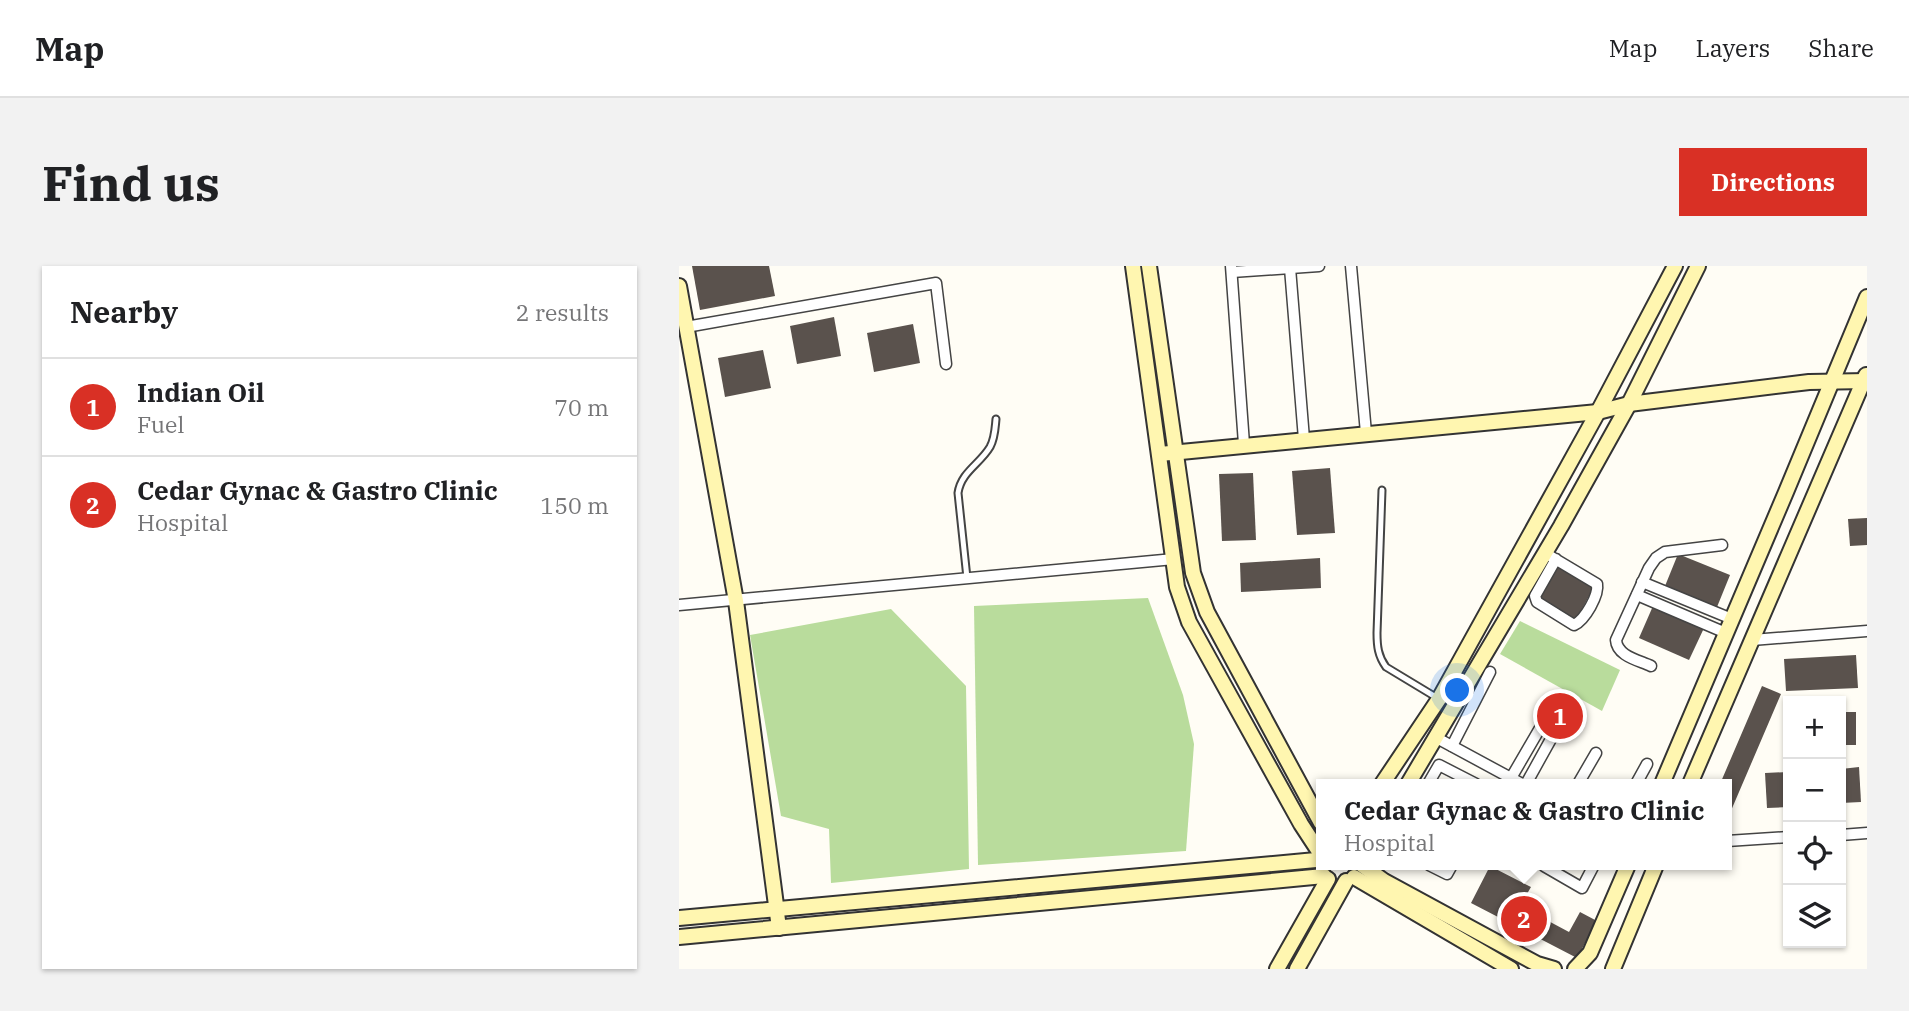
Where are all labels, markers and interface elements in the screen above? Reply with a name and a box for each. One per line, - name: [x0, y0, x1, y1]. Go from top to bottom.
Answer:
- text: Map: [35, 27, 104, 70]
- text: Map: [1609, 32, 1657, 64]
- text: Layers: [1695, 32, 1770, 64]
- text: Share: [1808, 32, 1874, 64]
- button: Directions: [1679, 148, 1867, 216]
- text: Find us: [42, 151, 220, 214]
- text: Nearby: [70, 292, 178, 331]
- text: 2 results: [516, 297, 609, 327]
- text: Indian Oil: [137, 375, 264, 409]
- text: 1: [86, 392, 100, 422]
- text: 70 m: [554, 392, 609, 422]
- text: Fuel: [137, 409, 184, 439]
- text: Cedar Gynac & Gastro Clinic: [137, 473, 498, 507]
- text: 2: [86, 490, 100, 520]
- text: 150 m: [540, 490, 609, 520]
- text: Hospital: [137, 507, 228, 537]
- your location: [1440, 673, 1474, 707]
- pin: 1: [1537, 690, 1583, 742]
- map controls: [1783, 696, 1846, 948]
- button: +: [1783, 696, 1846, 759]
- button: −: [1783, 759, 1846, 822]
- popup: [1316, 779, 1732, 870]
- text: Cedar Gynac & Gastro Clinic: [1344, 793, 1704, 827]
- button: locate: [1783, 822, 1846, 885]
- text: Hospital: [1344, 827, 1435, 857]
- button: layers: [1783, 885, 1846, 948]
- pin: 2: [1501, 893, 1547, 945]

